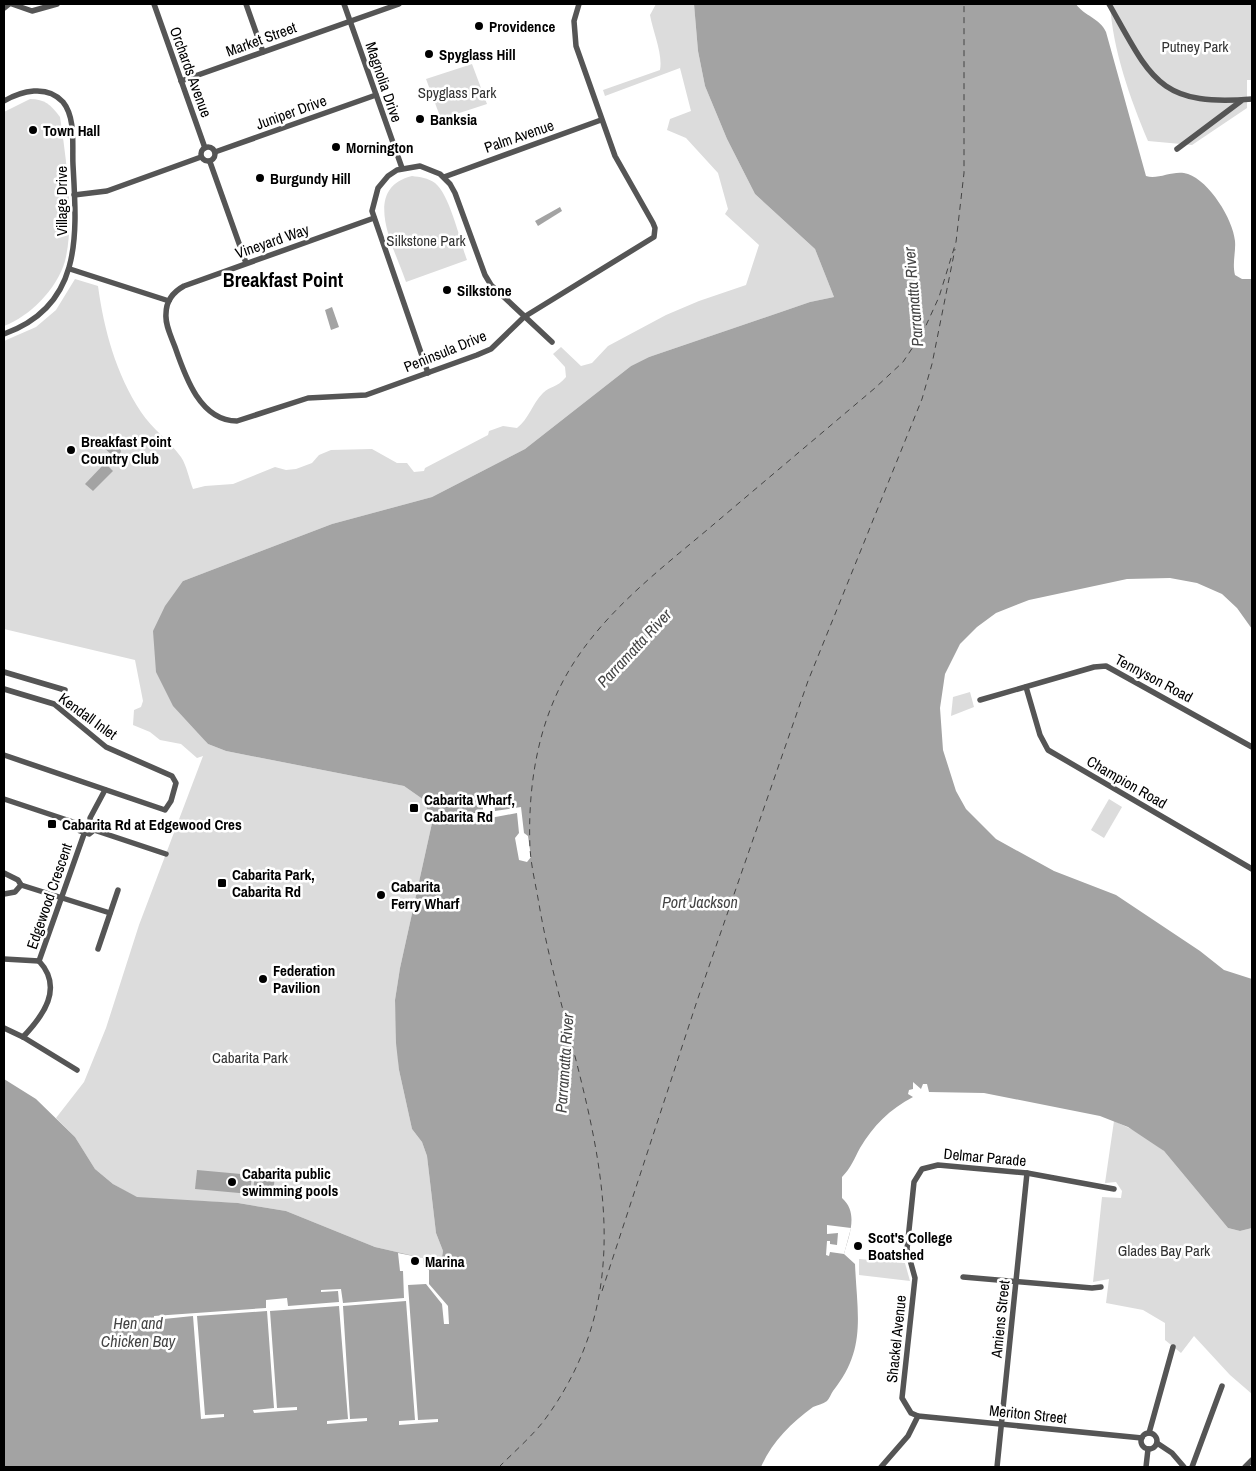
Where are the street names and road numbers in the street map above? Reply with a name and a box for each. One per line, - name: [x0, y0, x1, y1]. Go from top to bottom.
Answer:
- street label: Market Street: [223, 16, 300, 61]
- street label: Orchards Avenue: [165, 24, 217, 120]
- street label: Magnolia Drive: [360, 39, 408, 125]
- street label: Juniper Drive: [253, 89, 329, 134]
- street label: Palm Avenue: [481, 114, 557, 158]
- street label: Village Drive: [51, 166, 72, 236]
- street label: Vineyard Way: [232, 218, 312, 263]
- street label: Peninsula Drive: [400, 325, 490, 377]
- street label: Tennyson Road: [1111, 649, 1197, 707]
- street label: Kendall Inlet: [54, 688, 122, 745]
- street label: Champion Road: [1083, 751, 1171, 813]
- street label: Edgewood Crescent: [21, 840, 77, 952]
- street label: Delmar Parade: [943, 1143, 1027, 1171]
- street label: Amiens Street: [985, 1279, 1015, 1360]
- street label: Shackel Avenue: [881, 1294, 911, 1384]
- street label: Meriton Street: [988, 1399, 1068, 1429]

